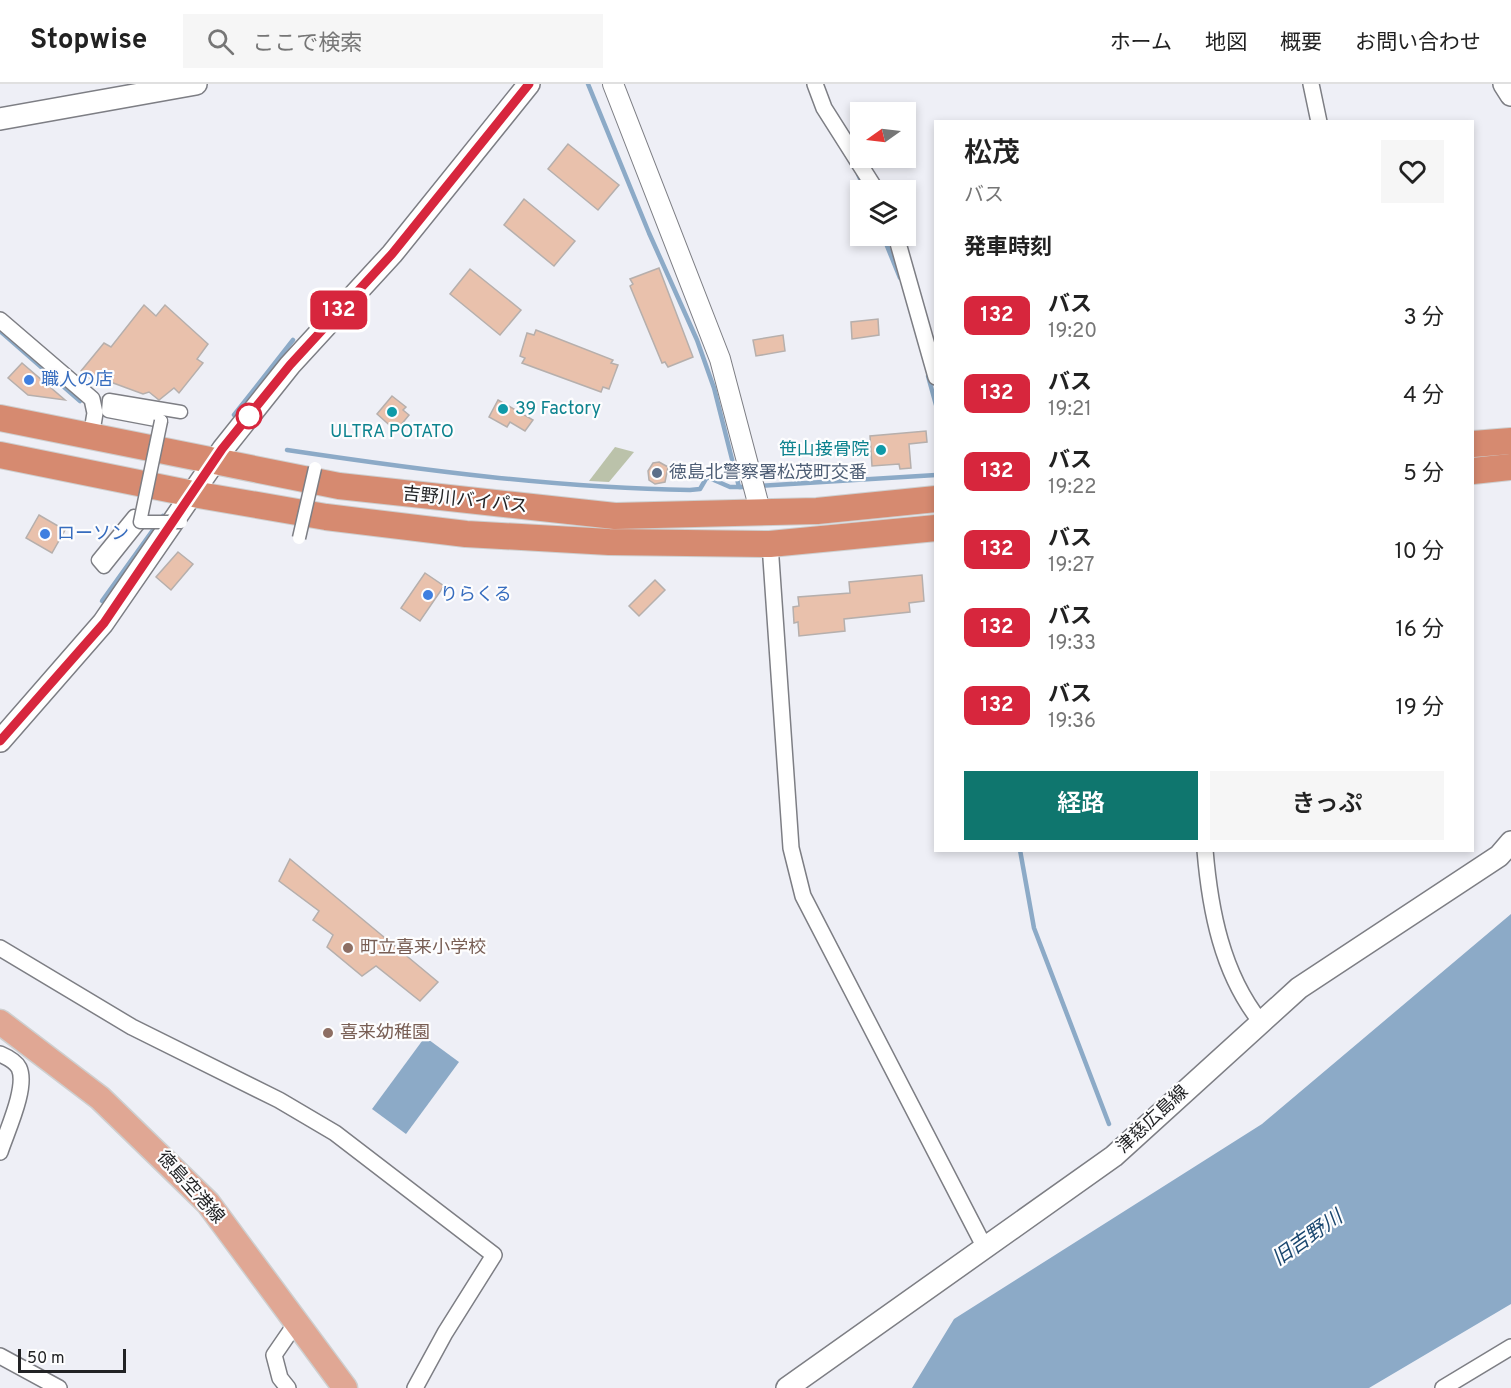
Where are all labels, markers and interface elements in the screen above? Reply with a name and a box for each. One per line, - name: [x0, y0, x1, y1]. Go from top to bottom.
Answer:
- search box: [183, 14, 603, 68]
- text: Stopwise: [30, 23, 147, 59]
- icon: search: [204, 25, 237, 58]
- text: ホーム: [1110, 30, 1172, 57]
- text: 地図: [1205, 30, 1247, 57]
- text: 概要: [1280, 30, 1322, 57]
- text: お問い合わせ: [1355, 30, 1481, 57]
- text: ここで検索: [252, 31, 362, 58]
- north arrow: [850, 102, 916, 168]
- map controls: [850, 102, 916, 246]
- text: 松茂: [964, 137, 1020, 173]
- button: heart: [1381, 140, 1444, 203]
- button: layers: [850, 180, 916, 246]
- text: バス: [964, 183, 1004, 209]
- text: 発車時刻: [964, 235, 1052, 262]
- line badge: 132: [304, 290, 374, 330]
- text: バス: [1048, 292, 1092, 319]
- text: 132: [322, 297, 356, 324]
- text: 132: [980, 302, 1014, 329]
- text: 3 分: [1404, 305, 1444, 332]
- text: 19:20: [1048, 319, 1097, 345]
- place label: 職人の店: [41, 369, 113, 392]
- text: バス: [1048, 370, 1092, 397]
- marker: 職人の店: [22, 373, 36, 387]
- text: 132: [980, 380, 1014, 407]
- text: 4 分: [1403, 383, 1444, 410]
- text: 19:21: [1048, 397, 1092, 423]
- place label: 39 Factory: [515, 398, 601, 421]
- marker: 39 Factory: [496, 402, 510, 416]
- unlabelled marker: [236, 403, 262, 429]
- marker: ULTRA POTATO: [385, 405, 399, 419]
- place label: ULTRA POTATO: [330, 421, 454, 444]
- place label: 笹山接骨院: [779, 439, 869, 462]
- marker: 笹山接骨院: [874, 443, 888, 457]
- text: バス: [1048, 448, 1092, 475]
- text: 132: [980, 458, 1014, 485]
- text: 5 分: [1403, 461, 1444, 488]
- place label: 徳島北警察署松茂町交番: [669, 462, 867, 485]
- marker: 徳島北警察署松茂町交番: [650, 466, 664, 480]
- text: 19:22: [1048, 475, 1096, 501]
- street label: 吉野川バイパス: [401, 483, 529, 519]
- place label: ローソン: [57, 523, 129, 546]
- text: バス: [1048, 526, 1092, 553]
- marker: ローソン: [38, 527, 52, 541]
- text: 132: [980, 536, 1014, 563]
- text: 10 分: [1395, 539, 1444, 566]
- text: 19:27: [1048, 553, 1094, 579]
- place label: りらくる: [440, 584, 512, 607]
- marker: りらくる: [421, 588, 435, 602]
- text: バス: [1048, 604, 1092, 631]
- text: 132: [980, 614, 1014, 641]
- text: 16 分: [1395, 617, 1444, 644]
- text: 19:33: [1048, 631, 1096, 657]
- text: バス: [1048, 682, 1092, 709]
- text: 132: [980, 692, 1014, 719]
- text: 19 分: [1395, 695, 1444, 722]
- text: 19:36: [1048, 709, 1096, 735]
- button: 経路: [964, 771, 1198, 840]
- button: きっぷ: [1210, 771, 1444, 840]
- place label: 町立喜来小学校: [360, 937, 486, 960]
- marker: 町立喜来小学校: [341, 941, 355, 955]
- place label: 喜来幼稚園: [340, 1022, 430, 1045]
- marker: 喜来幼稚園: [321, 1026, 335, 1040]
- street label: 津慈広島線: [1112, 1081, 1194, 1159]
- street label: 徳島空港線: [151, 1147, 229, 1229]
- water label: 旧吉野川: [1268, 1204, 1350, 1273]
- scale bar: [18, 1346, 126, 1374]
- text: 50 m: [27, 1349, 65, 1369]

